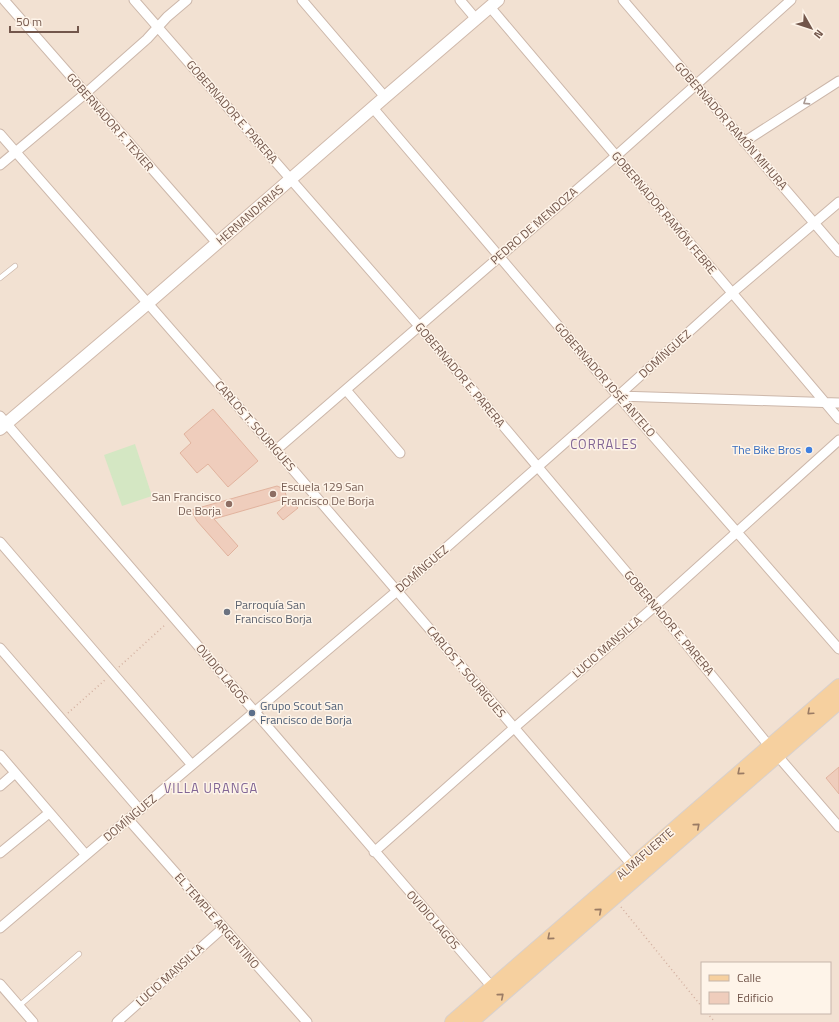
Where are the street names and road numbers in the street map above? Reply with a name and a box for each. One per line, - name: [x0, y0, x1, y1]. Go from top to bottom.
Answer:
- street label: GOBERNADOR E. PARERA: [182, 56, 283, 168]
- street label: GOBERNADOR RAMÓN MIHURA: [670, 57, 792, 194]
- street label: GOBERNADOR F. TEXIER: [62, 68, 159, 175]
- street label: GOBERNADOR RAMÓN FEBRE: [607, 147, 722, 279]
- street label: HERNANDARIAS: [212, 180, 288, 249]
- street label: PEDRO DE MENDOZA: [486, 182, 582, 269]
- street label: GOBERNADOR E. PARERA: [411, 318, 510, 431]
- street label: GOBERNADOR JOSÉ ANTELO: [550, 318, 661, 441]
- street label: DOMÍNGUEZ: [634, 325, 695, 382]
- street label: CARLOS T. SOURIGUES: [210, 376, 300, 475]
- street label: DOMÍNGUEZ: [391, 540, 452, 597]
- street label: GOBERNADOR E. PARERA: [620, 566, 719, 679]
- street label: LUCIO MANSILLA: [568, 611, 646, 682]
- street label: CARLOS T. SOURIGUES: [422, 621, 511, 722]
- street label: OVIDIO LAGOS: [191, 639, 253, 708]
- street label: DOMÍNGUEZ: [99, 789, 161, 846]
- street label: ALMAFUERTE: [612, 823, 678, 884]
- street label: EL TEMPLE ARGENTINO: [170, 868, 265, 973]
- street label: OVIDIO LAGOS: [402, 886, 465, 954]
- street label: LUCIO MANSILLA: [131, 939, 208, 1011]

